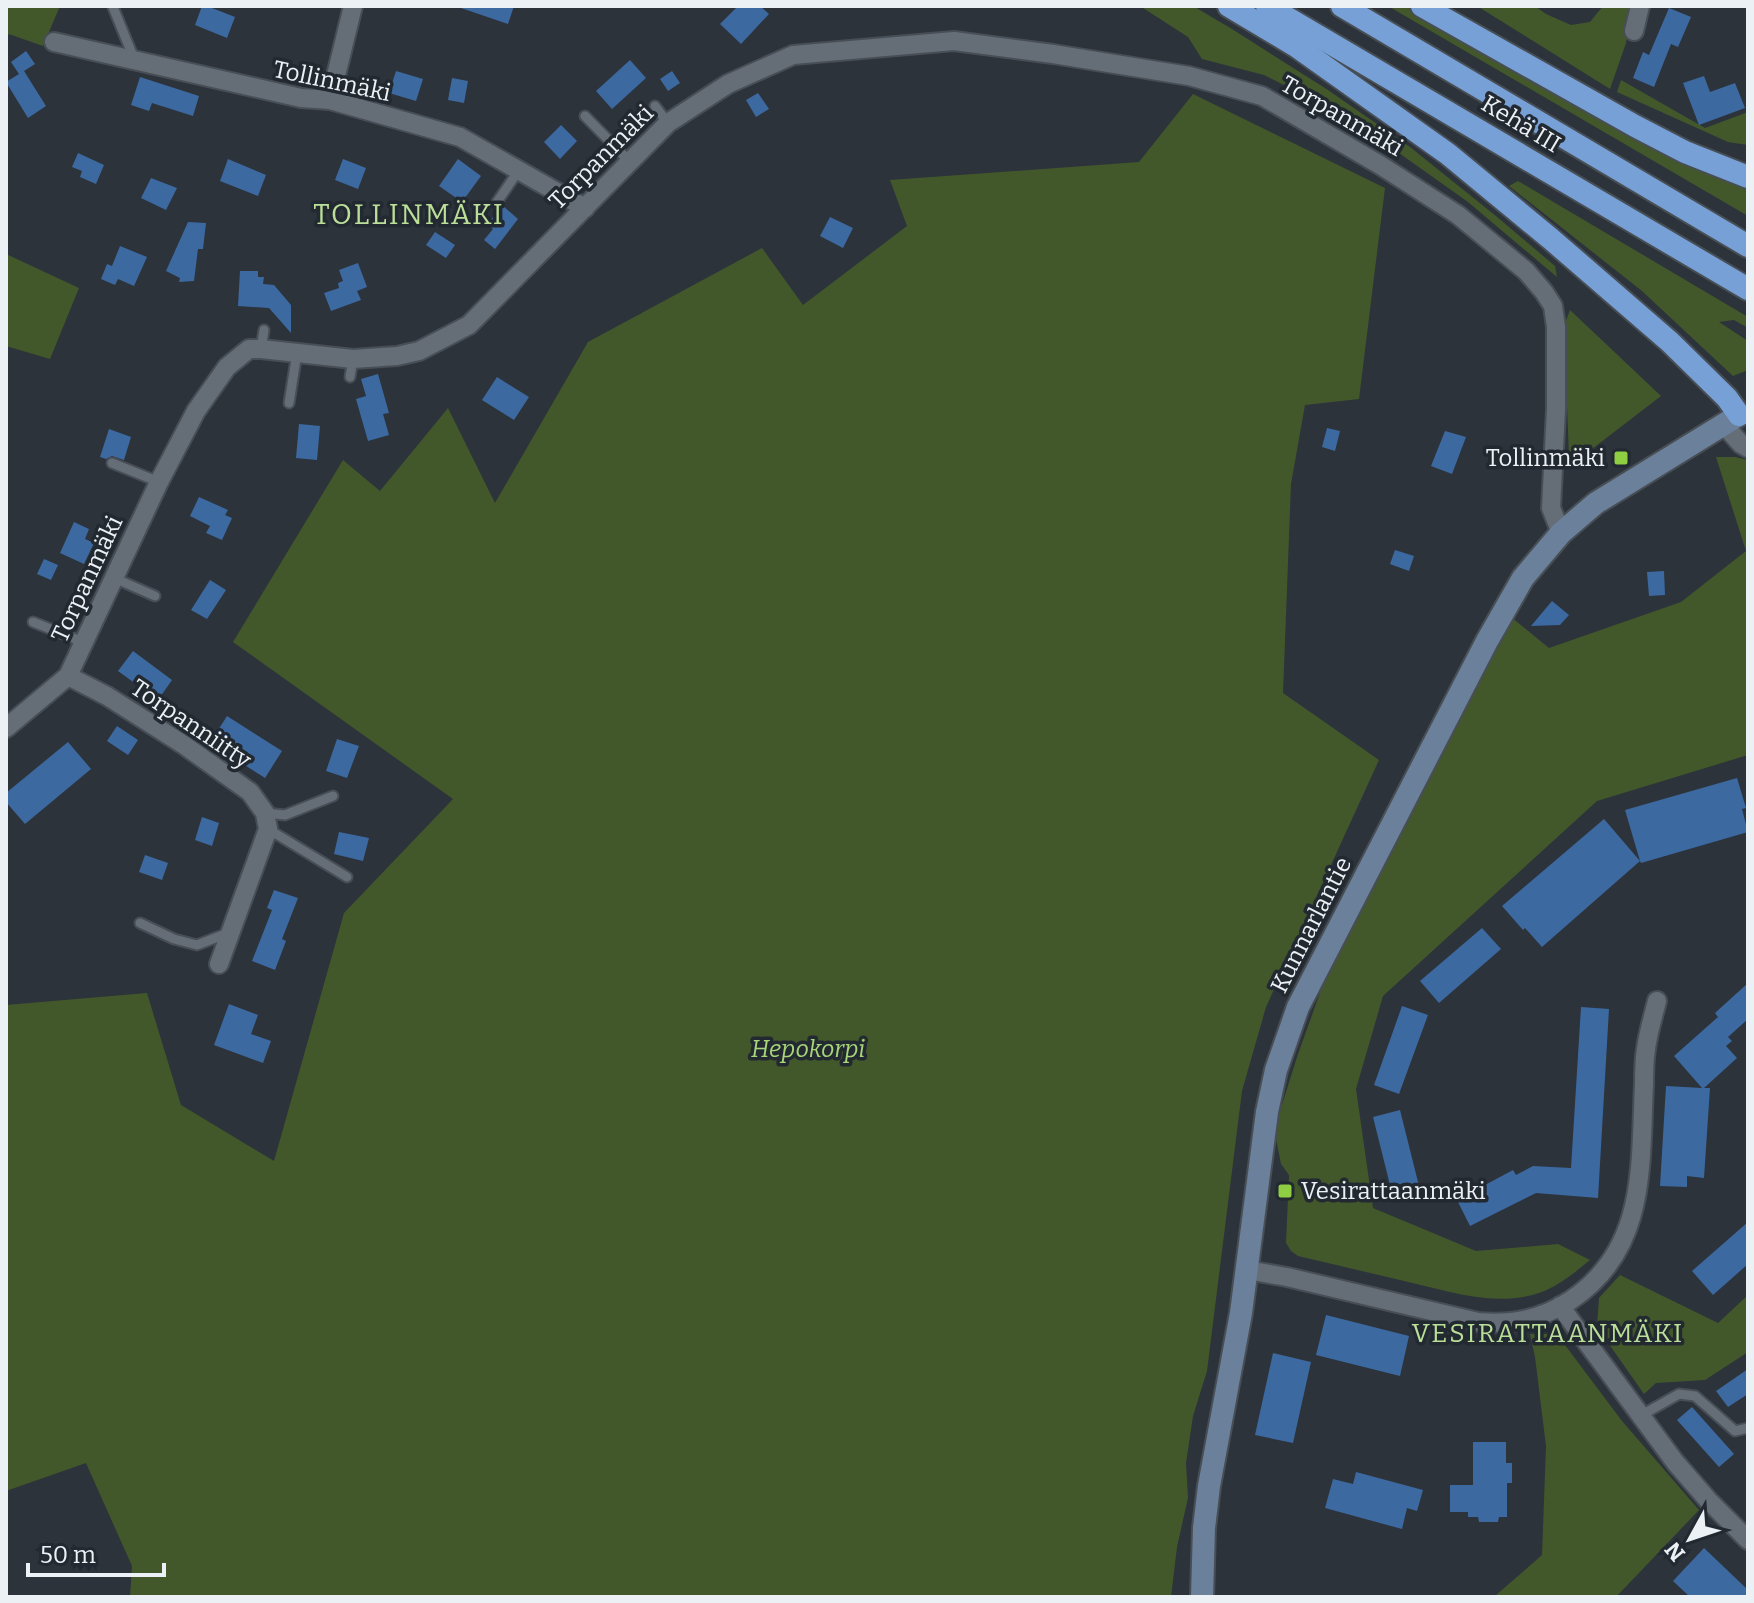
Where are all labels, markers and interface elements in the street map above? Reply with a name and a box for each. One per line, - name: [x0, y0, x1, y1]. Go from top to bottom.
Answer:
- street label: Tollinmäki: [271, 55, 393, 107]
- street label: Torpanmäki: [1276, 70, 1408, 162]
- street label: Kehä III: [1476, 90, 1566, 158]
- street label: Torpanmäki: [543, 99, 659, 215]
- district label: TOLLINMÄKI: [313, 198, 505, 231]
- place label: Tollinmäki: [1486, 444, 1605, 472]
- marker: Tollinmäki: [1612, 449, 1630, 467]
- street label: Torpanmäki: [46, 511, 128, 647]
- street label: Torpanniitty: [126, 674, 257, 775]
- street label: Kunnarlantie: [1265, 852, 1357, 998]
- park label: Hepokorpi: [751, 1035, 865, 1063]
- place label: Vesirattaanmäki: [1301, 1177, 1486, 1205]
- marker: Vesirattaanmäki: [1276, 1182, 1294, 1200]
- district label: VESIRATTAANMÄKI: [1412, 1318, 1684, 1349]
- north arrow: [1650, 1499, 1730, 1579]
- scale bar: [28, 1527, 164, 1577]
- text: N: [1659, 1536, 1691, 1567]
- text: 50 m: [40, 1541, 96, 1569]

